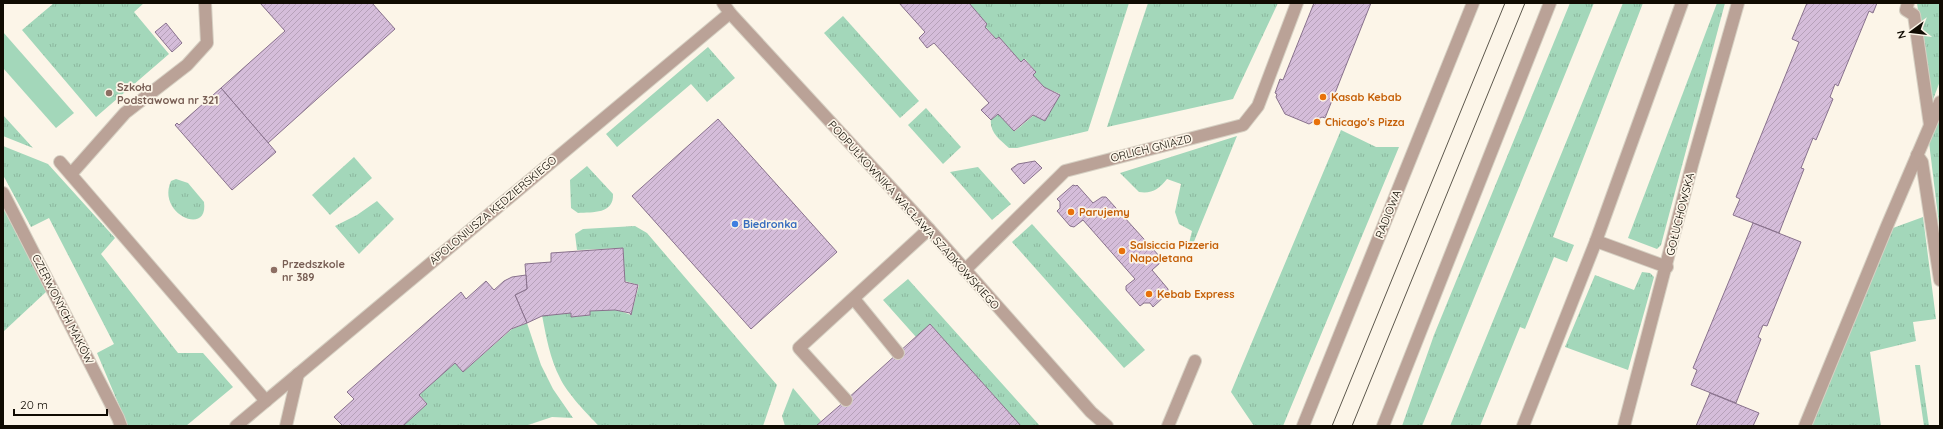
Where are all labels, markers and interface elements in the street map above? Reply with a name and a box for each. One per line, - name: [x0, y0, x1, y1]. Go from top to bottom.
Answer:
- north arrow: [1891, 12, 1931, 52]
- text: N: [1894, 29, 1909, 40]
- place label: Szkoła Podstawowa nr 321: [117, 80, 219, 107]
- marker: Szkoła Podstawowa nr 321: [104, 88, 114, 98]
- place label: Kasab Kebab: [1331, 90, 1402, 104]
- marker: Kasab Kebab: [1318, 92, 1328, 102]
- place label: Chicago's Pizza: [1325, 115, 1405, 129]
- marker: Chicago's Pizza: [1312, 117, 1322, 127]
- street label: PODPUŁKOWNIKA WACŁAWA SZADKOWSKIEGO: [825, 118, 1003, 312]
- street label: ORLICH GNIAZD: [1109, 131, 1193, 165]
- street label: APOLONIUSZA KĘDZIERSKIEGO: [427, 153, 559, 267]
- street label: GOŁUCHOWSKA: [1663, 171, 1697, 257]
- street label: RADIOWA: [1372, 188, 1404, 240]
- place label: Parujemy: [1079, 205, 1130, 219]
- marker: Parujemy: [1066, 207, 1076, 217]
- place label: Biedronka: [743, 217, 797, 231]
- marker: Biedronka: [730, 219, 740, 229]
- place label: Salsiccia Pizzeria Napoletana: [1130, 238, 1219, 265]
- marker: Salsiccia Pizzeria Napoletana: [1117, 246, 1127, 256]
- street label: CZERWONYCH MAKÓW: [29, 252, 97, 367]
- place label: Przedszkole nr 389: [282, 257, 345, 284]
- marker: Przedszkole nr 389: [269, 265, 279, 275]
- place label: Kebab Express: [1157, 287, 1234, 301]
- marker: Kebab Express: [1144, 289, 1154, 299]
- scale bar: [14, 391, 107, 417]
- text: 20 m: [20, 397, 48, 412]

